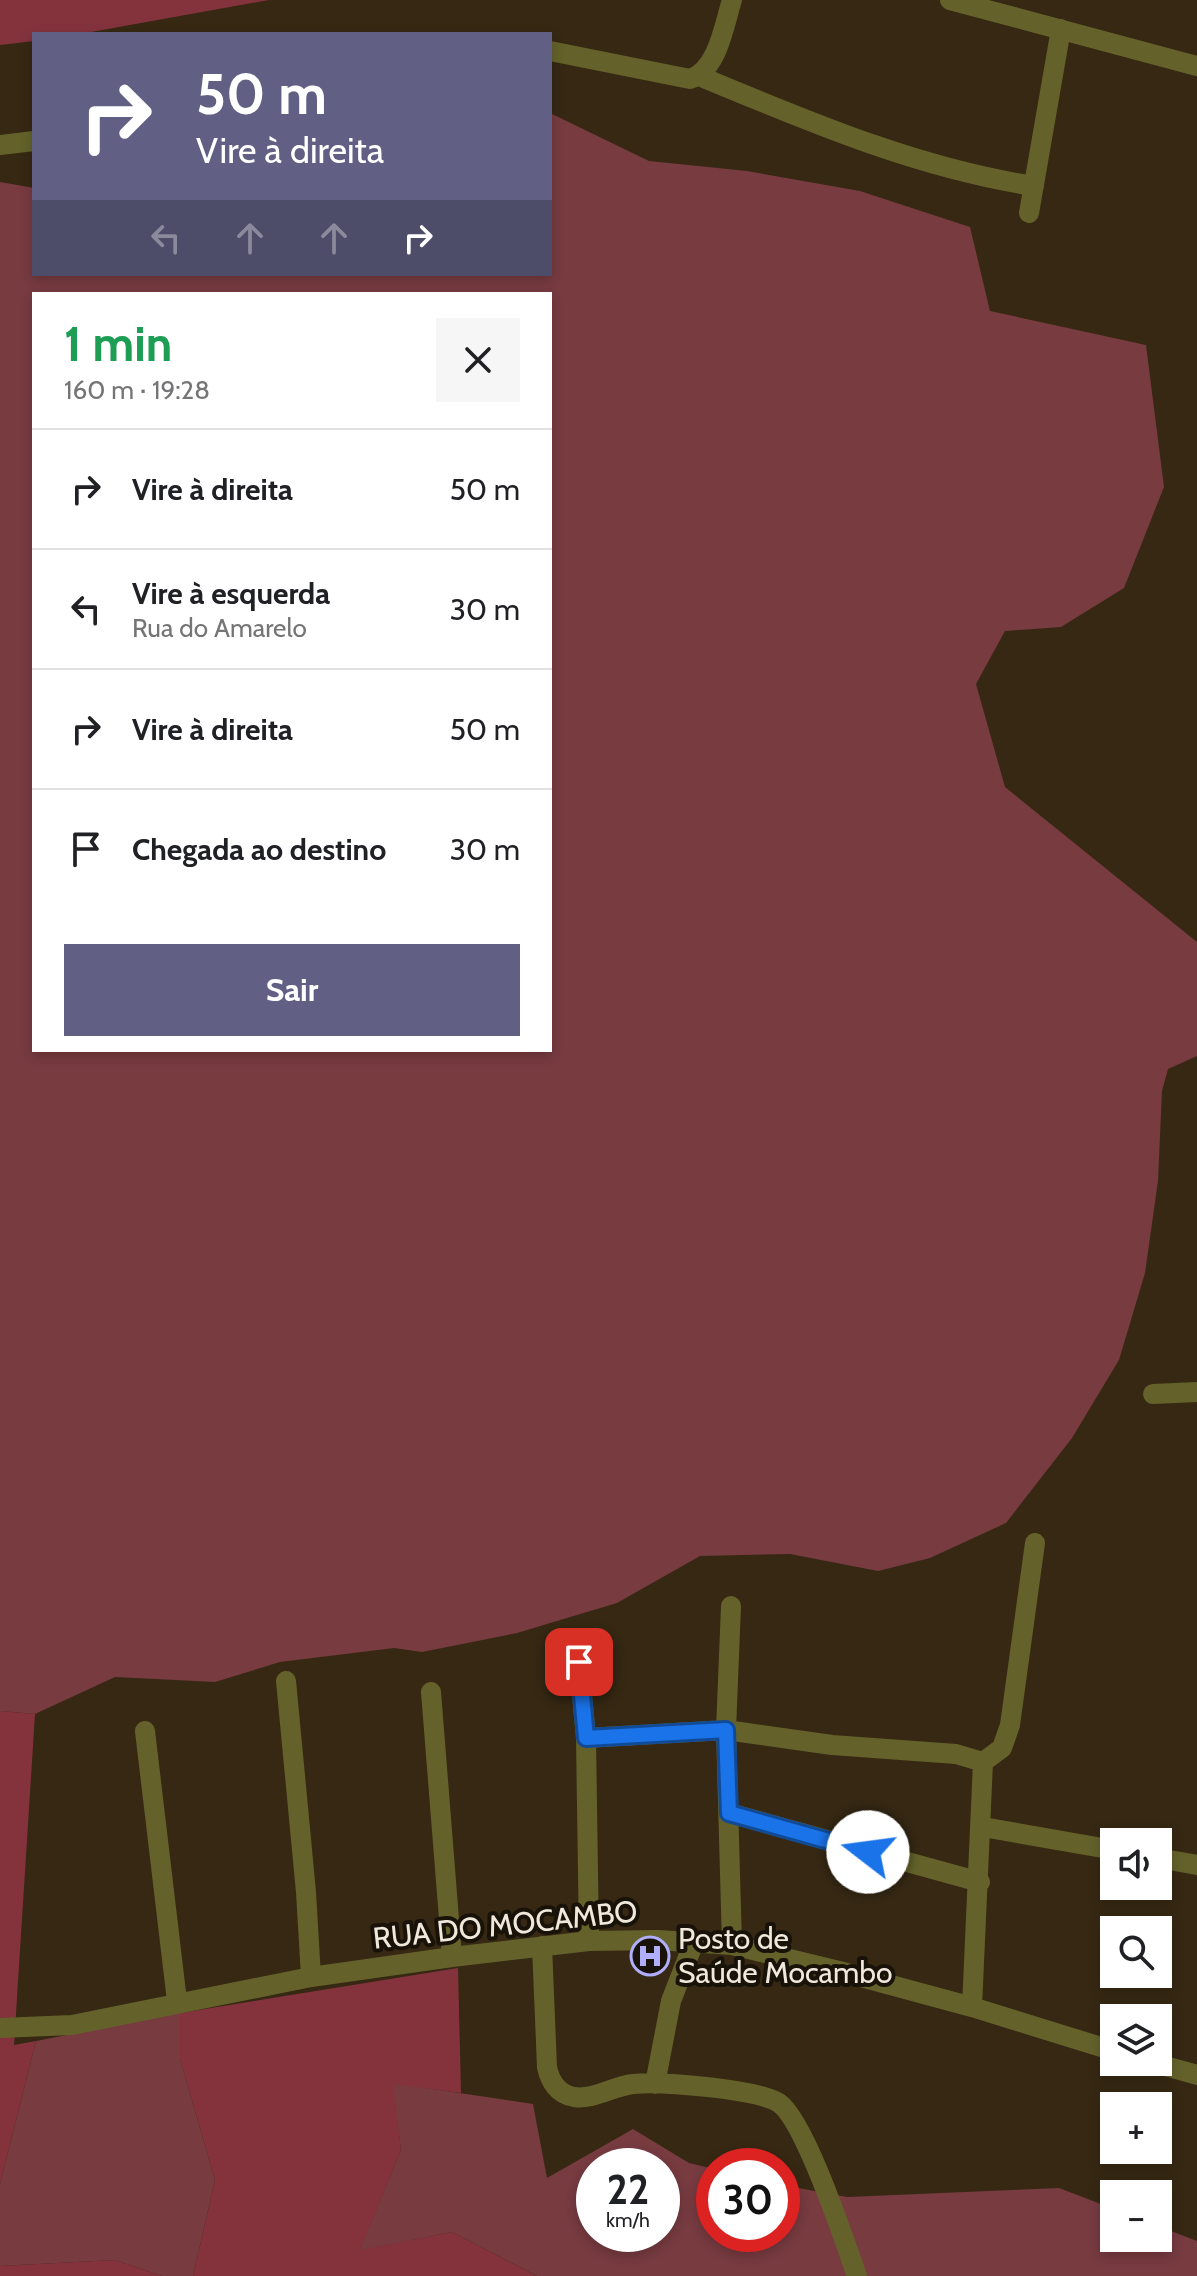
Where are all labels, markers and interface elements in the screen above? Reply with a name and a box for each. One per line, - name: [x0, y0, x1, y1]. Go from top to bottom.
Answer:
- text: 50 m: [196, 60, 327, 128]
- icon: right: [64, 64, 168, 168]
- text: Vire à direita: [196, 128, 384, 172]
- icon: left: [144, 216, 188, 260]
- icon: ahead: [228, 216, 272, 260]
- icon: ahead: [312, 216, 356, 260]
- icon: right: [396, 216, 440, 260]
- text: 1 min: [64, 315, 172, 373]
- button: close: [436, 318, 520, 402]
- text: 160 m · 19:28: [64, 374, 210, 406]
- icon: right: [64, 467, 108, 511]
- text: Vire à direita: [132, 471, 293, 508]
- text: 50 m: [450, 471, 520, 508]
- text: Vire à esquerda: [132, 575, 330, 612]
- icon: left: [64, 587, 108, 631]
- text: 30 m: [450, 591, 520, 628]
- text: Rua do Amarelo: [132, 612, 307, 644]
- icon: right: [64, 707, 108, 751]
- text: Vire à direita: [132, 711, 293, 748]
- text: 50 m: [450, 711, 520, 748]
- icon: arrive: [64, 827, 108, 871]
- text: Chegada ao destino: [132, 831, 386, 868]
- text: 30 m: [450, 831, 520, 868]
- button: Sair: [64, 944, 520, 1036]
- pin: [545, 1628, 613, 1696]
- icon: arrive: [557, 1640, 601, 1684]
- position arrow: [826, 1810, 910, 1894]
- map controls: [1100, 1828, 1172, 2252]
- button: sound: [1100, 1828, 1172, 1900]
- street label: RUA DO MOCAMBO: [371, 1892, 639, 1957]
- button: search: [1100, 1916, 1172, 1988]
- place label: Posto de Saúde Mocambo: [678, 1920, 892, 1991]
- hospital icon: Posto de Saúde Mocambo: [629, 1935, 671, 1977]
- button: layers: [1100, 2004, 1172, 2076]
- button: +: [1100, 2092, 1172, 2164]
- speed limit sign: 30: [696, 2148, 800, 2252]
- text: 22: [607, 2165, 649, 2214]
- button: −: [1100, 2180, 1172, 2252]
- text: km/h: [606, 2208, 650, 2232]

